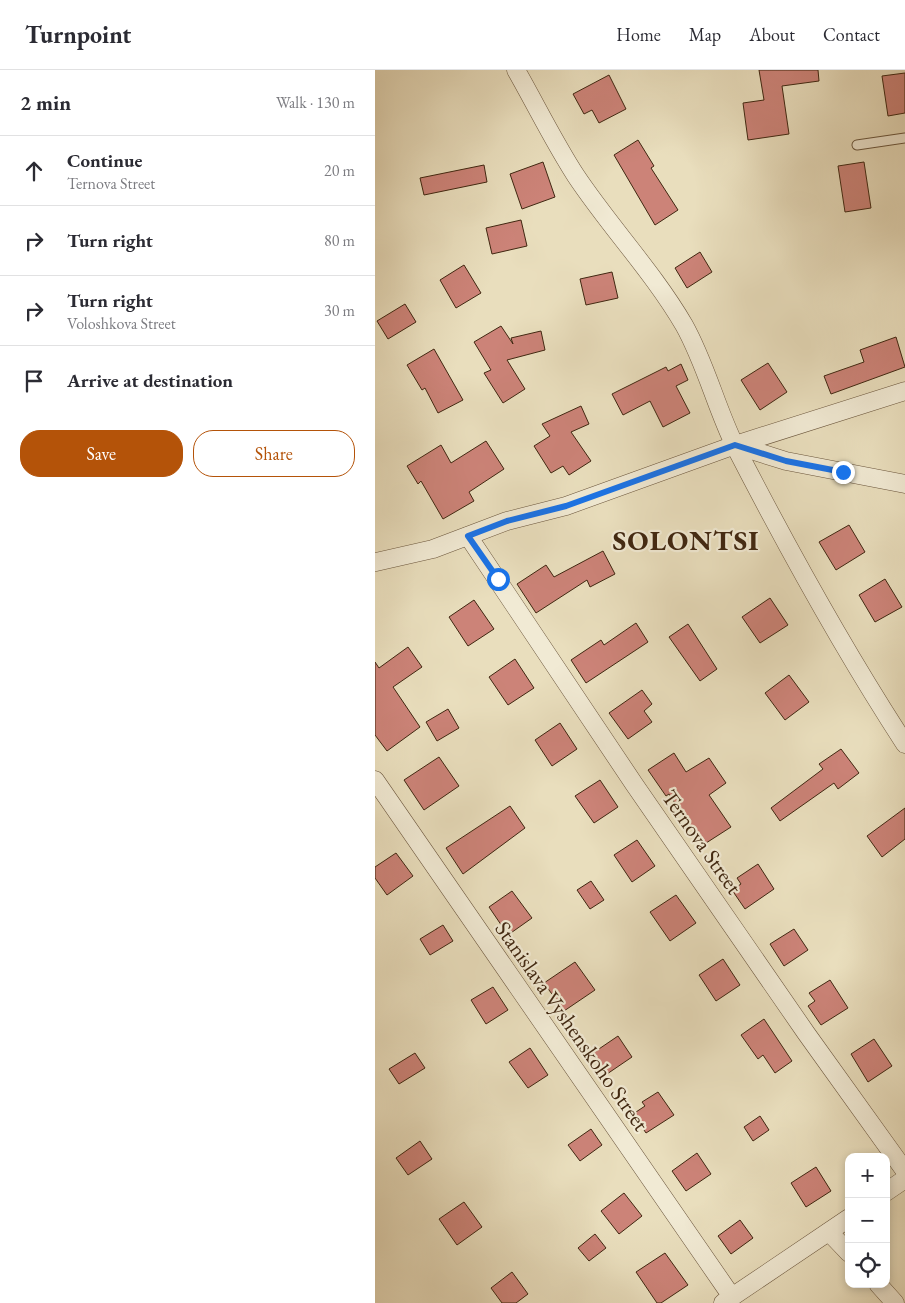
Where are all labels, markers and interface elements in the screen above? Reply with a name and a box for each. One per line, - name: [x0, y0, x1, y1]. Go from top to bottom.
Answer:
- text: Turnpoint: [25, 19, 131, 50]
- text: Home: [616, 23, 661, 46]
- text: Map: [689, 23, 721, 46]
- text: About: [749, 23, 795, 46]
- text: Contact: [823, 23, 880, 46]
- text: 2 min: [20, 89, 71, 116]
- text: Walk · 130 m: [276, 92, 355, 113]
- text: Continue: [67, 148, 142, 173]
- icon: ahead: [20, 157, 48, 185]
- text: 20 m: [324, 160, 355, 181]
- text: Ternova Street: [67, 173, 155, 194]
- icon: right: [20, 227, 48, 255]
- text: Turn right: [67, 228, 153, 253]
- text: 80 m: [324, 230, 355, 251]
- text: Turn right: [67, 288, 153, 313]
- icon: right: [20, 297, 48, 325]
- text: 30 m: [324, 300, 355, 321]
- text: Voloshkova Street: [67, 313, 176, 334]
- icon: arrive: [20, 367, 48, 395]
- text: Arrive at destination: [67, 368, 233, 393]
- button: Save: [20, 430, 183, 477]
- button: Share: [193, 430, 355, 477]
- route end: [832, 461, 855, 484]
- district label: SOLONTSI: [613, 522, 759, 558]
- route start: [487, 568, 510, 591]
- street label: Ternova Street: [655, 784, 749, 900]
- street label: Stanislava Vyshenskoho Street: [488, 915, 656, 1137]
- map controls: [845, 1153, 890, 1288]
- button: +: [845, 1153, 890, 1198]
- button: −: [845, 1198, 890, 1243]
- button: locate: [845, 1243, 890, 1288]

